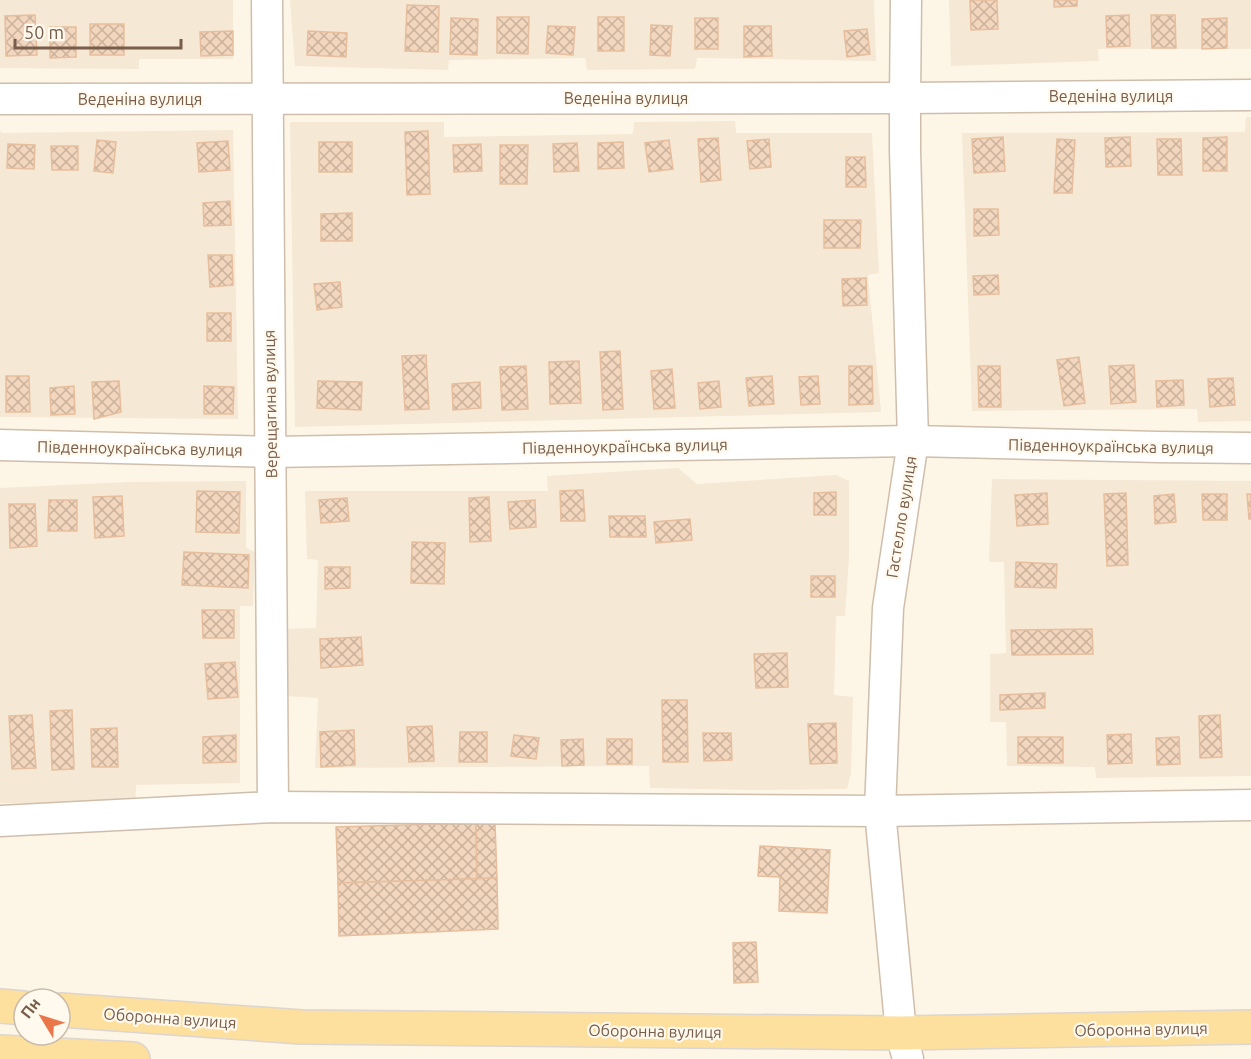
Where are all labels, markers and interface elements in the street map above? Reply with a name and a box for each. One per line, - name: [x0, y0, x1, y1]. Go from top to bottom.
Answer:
- scale bar: [15, 12, 182, 50]
- text: 50 m: [24, 22, 64, 42]
- street label: Веденіна вулиця: [1049, 87, 1173, 105]
- street label: Веденіна вулиця: [564, 89, 688, 107]
- street label: Веденіна вулиця: [78, 90, 202, 108]
- street label: Верещагина вулиця: [260, 330, 280, 478]
- street label: Південноукраїнська вулиця: [522, 435, 728, 457]
- street label: Південноукраїнська вулиця: [1008, 435, 1214, 457]
- street label: Південноукраїнська вулиця: [37, 437, 243, 459]
- street label: Гастелло вулиця: [882, 455, 920, 579]
- north arrow: [12, 987, 72, 1047]
- text: Пн: [17, 994, 44, 1022]
- street label: Оборонна вулиця: [103, 1004, 237, 1032]
- street label: Оборонна вулиця: [1074, 1019, 1208, 1039]
- street label: Оборонна вулиця: [588, 1021, 722, 1041]

